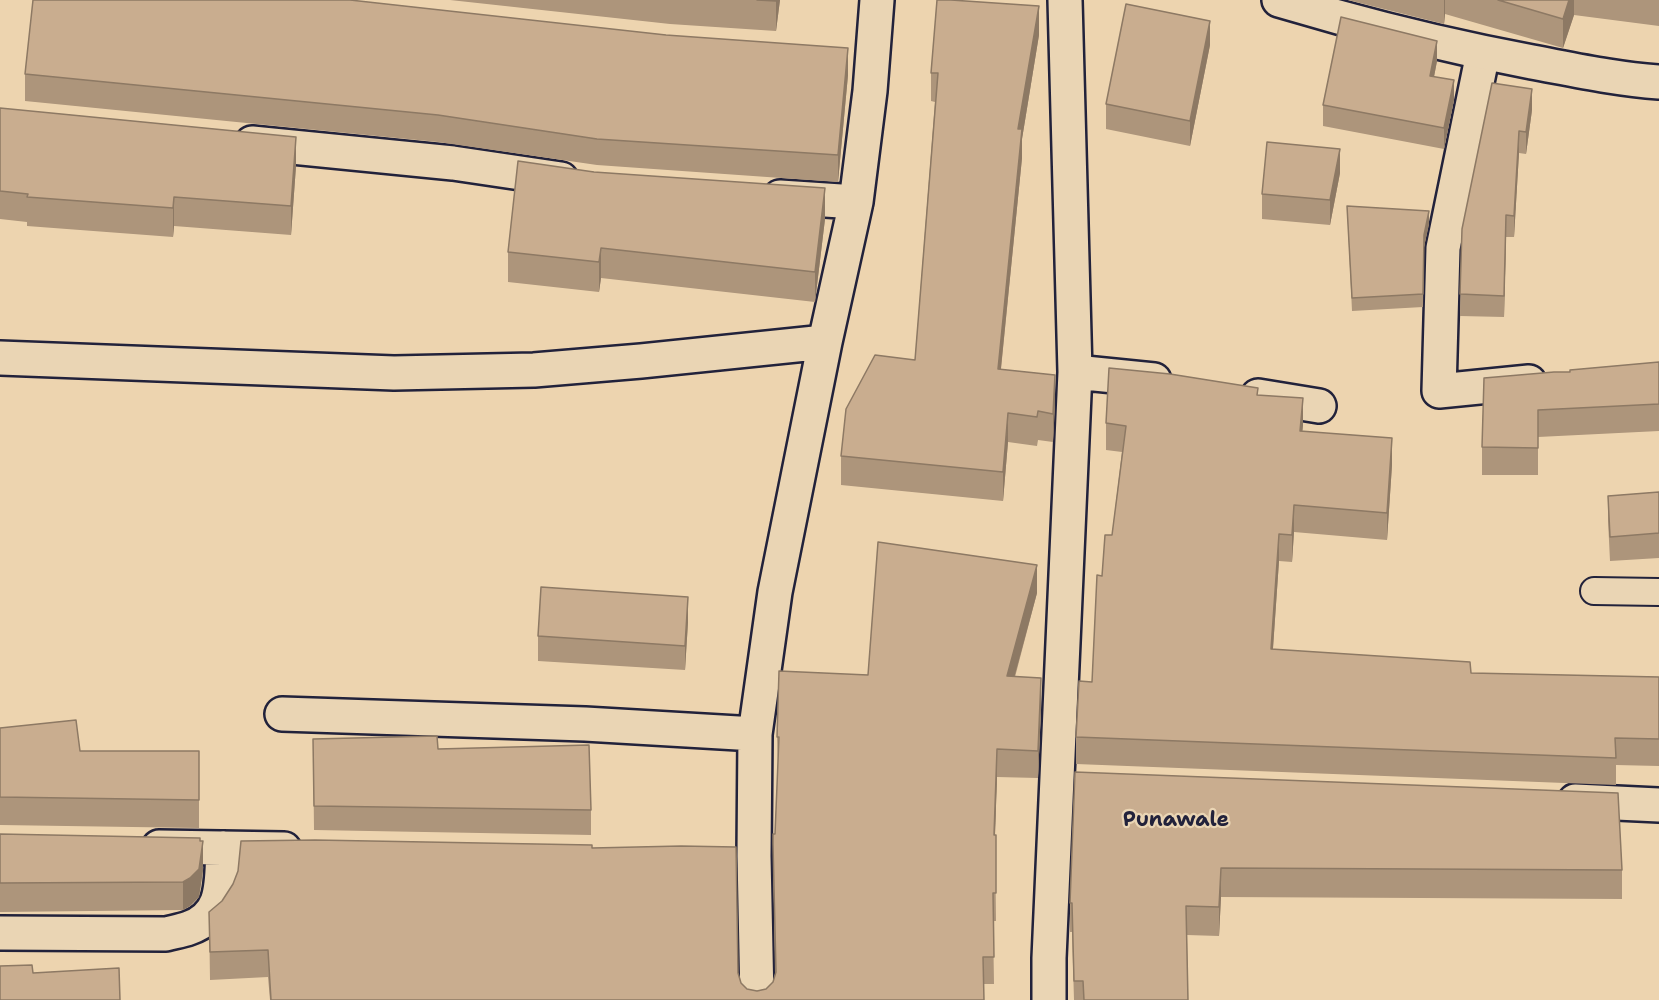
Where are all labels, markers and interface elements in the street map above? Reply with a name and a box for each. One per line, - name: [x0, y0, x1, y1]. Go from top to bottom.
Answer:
- district label: Punawale: [1123, 808, 1229, 834]

